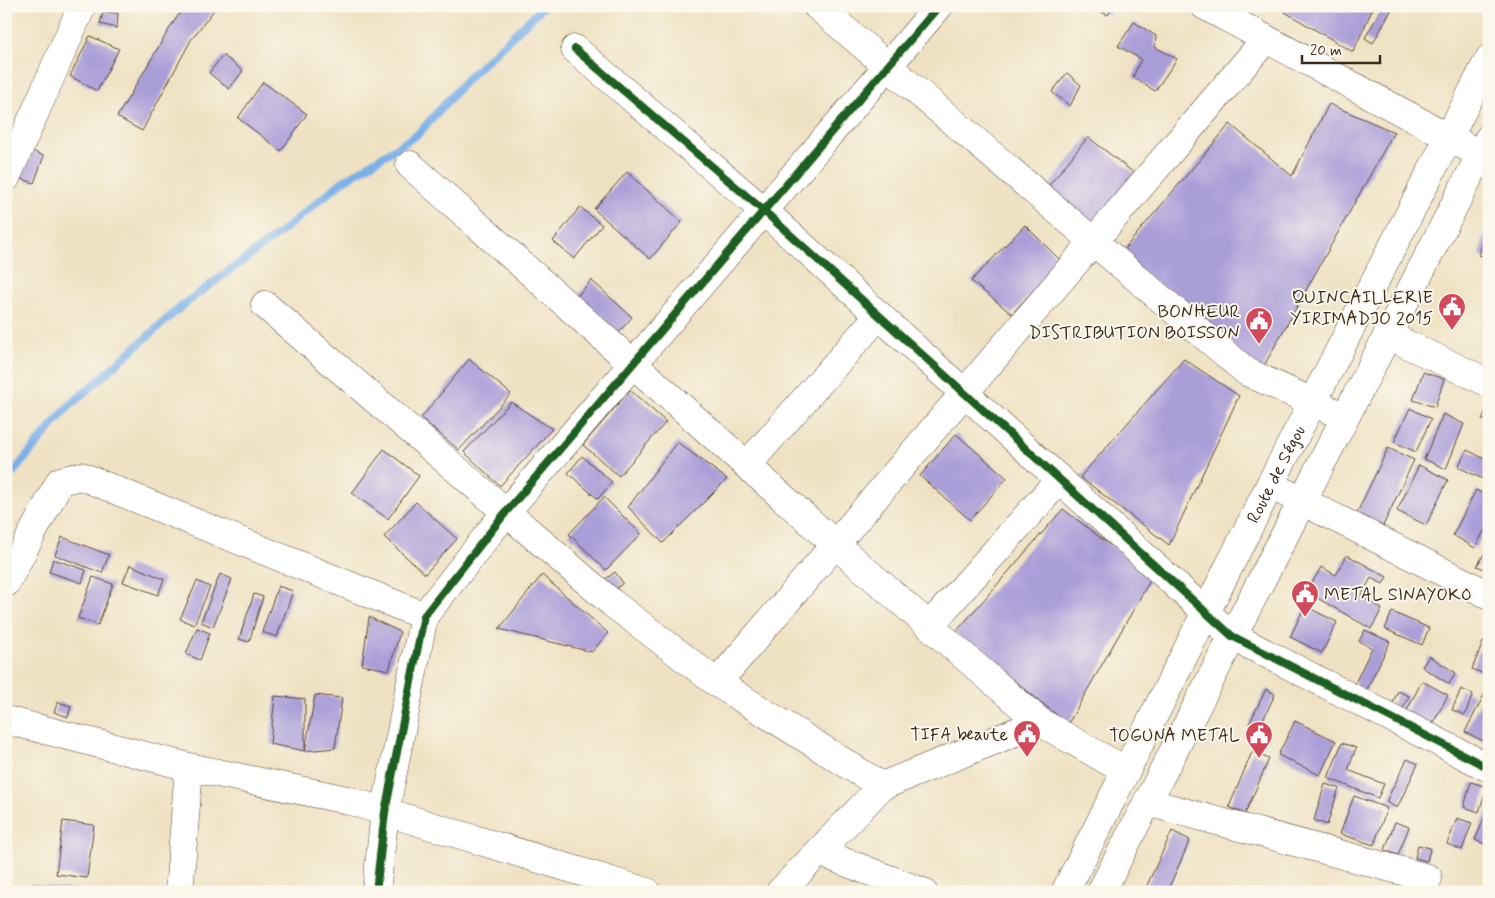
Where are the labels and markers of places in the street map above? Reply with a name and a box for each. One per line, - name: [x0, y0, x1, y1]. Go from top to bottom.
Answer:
- place label: QUINCAILLERIE YIRIMADJO 2015: [1290, 286, 1433, 331]
- public building icon: QUINCAILLERIE YIRIMADJO 2015: [1437, 292, 1467, 331]
- place label: BONHEUR DISTRIBUTION BOISSON: [1029, 300, 1240, 345]
- public building icon: BONHEUR DISTRIBUTION BOISSON: [1244, 306, 1274, 345]
- public building icon: METAL SINAYOKO: [1290, 579, 1320, 618]
- place label: METAL SINAYOKO: [1324, 583, 1472, 607]
- public building icon: TIFA beaute: [1012, 719, 1042, 758]
- public building icon: TOGUNA METAL: [1244, 720, 1274, 759]
- place label: TIFA beaute: [910, 723, 1008, 747]
- place label: TOGUNA METAL: [1109, 724, 1240, 748]

